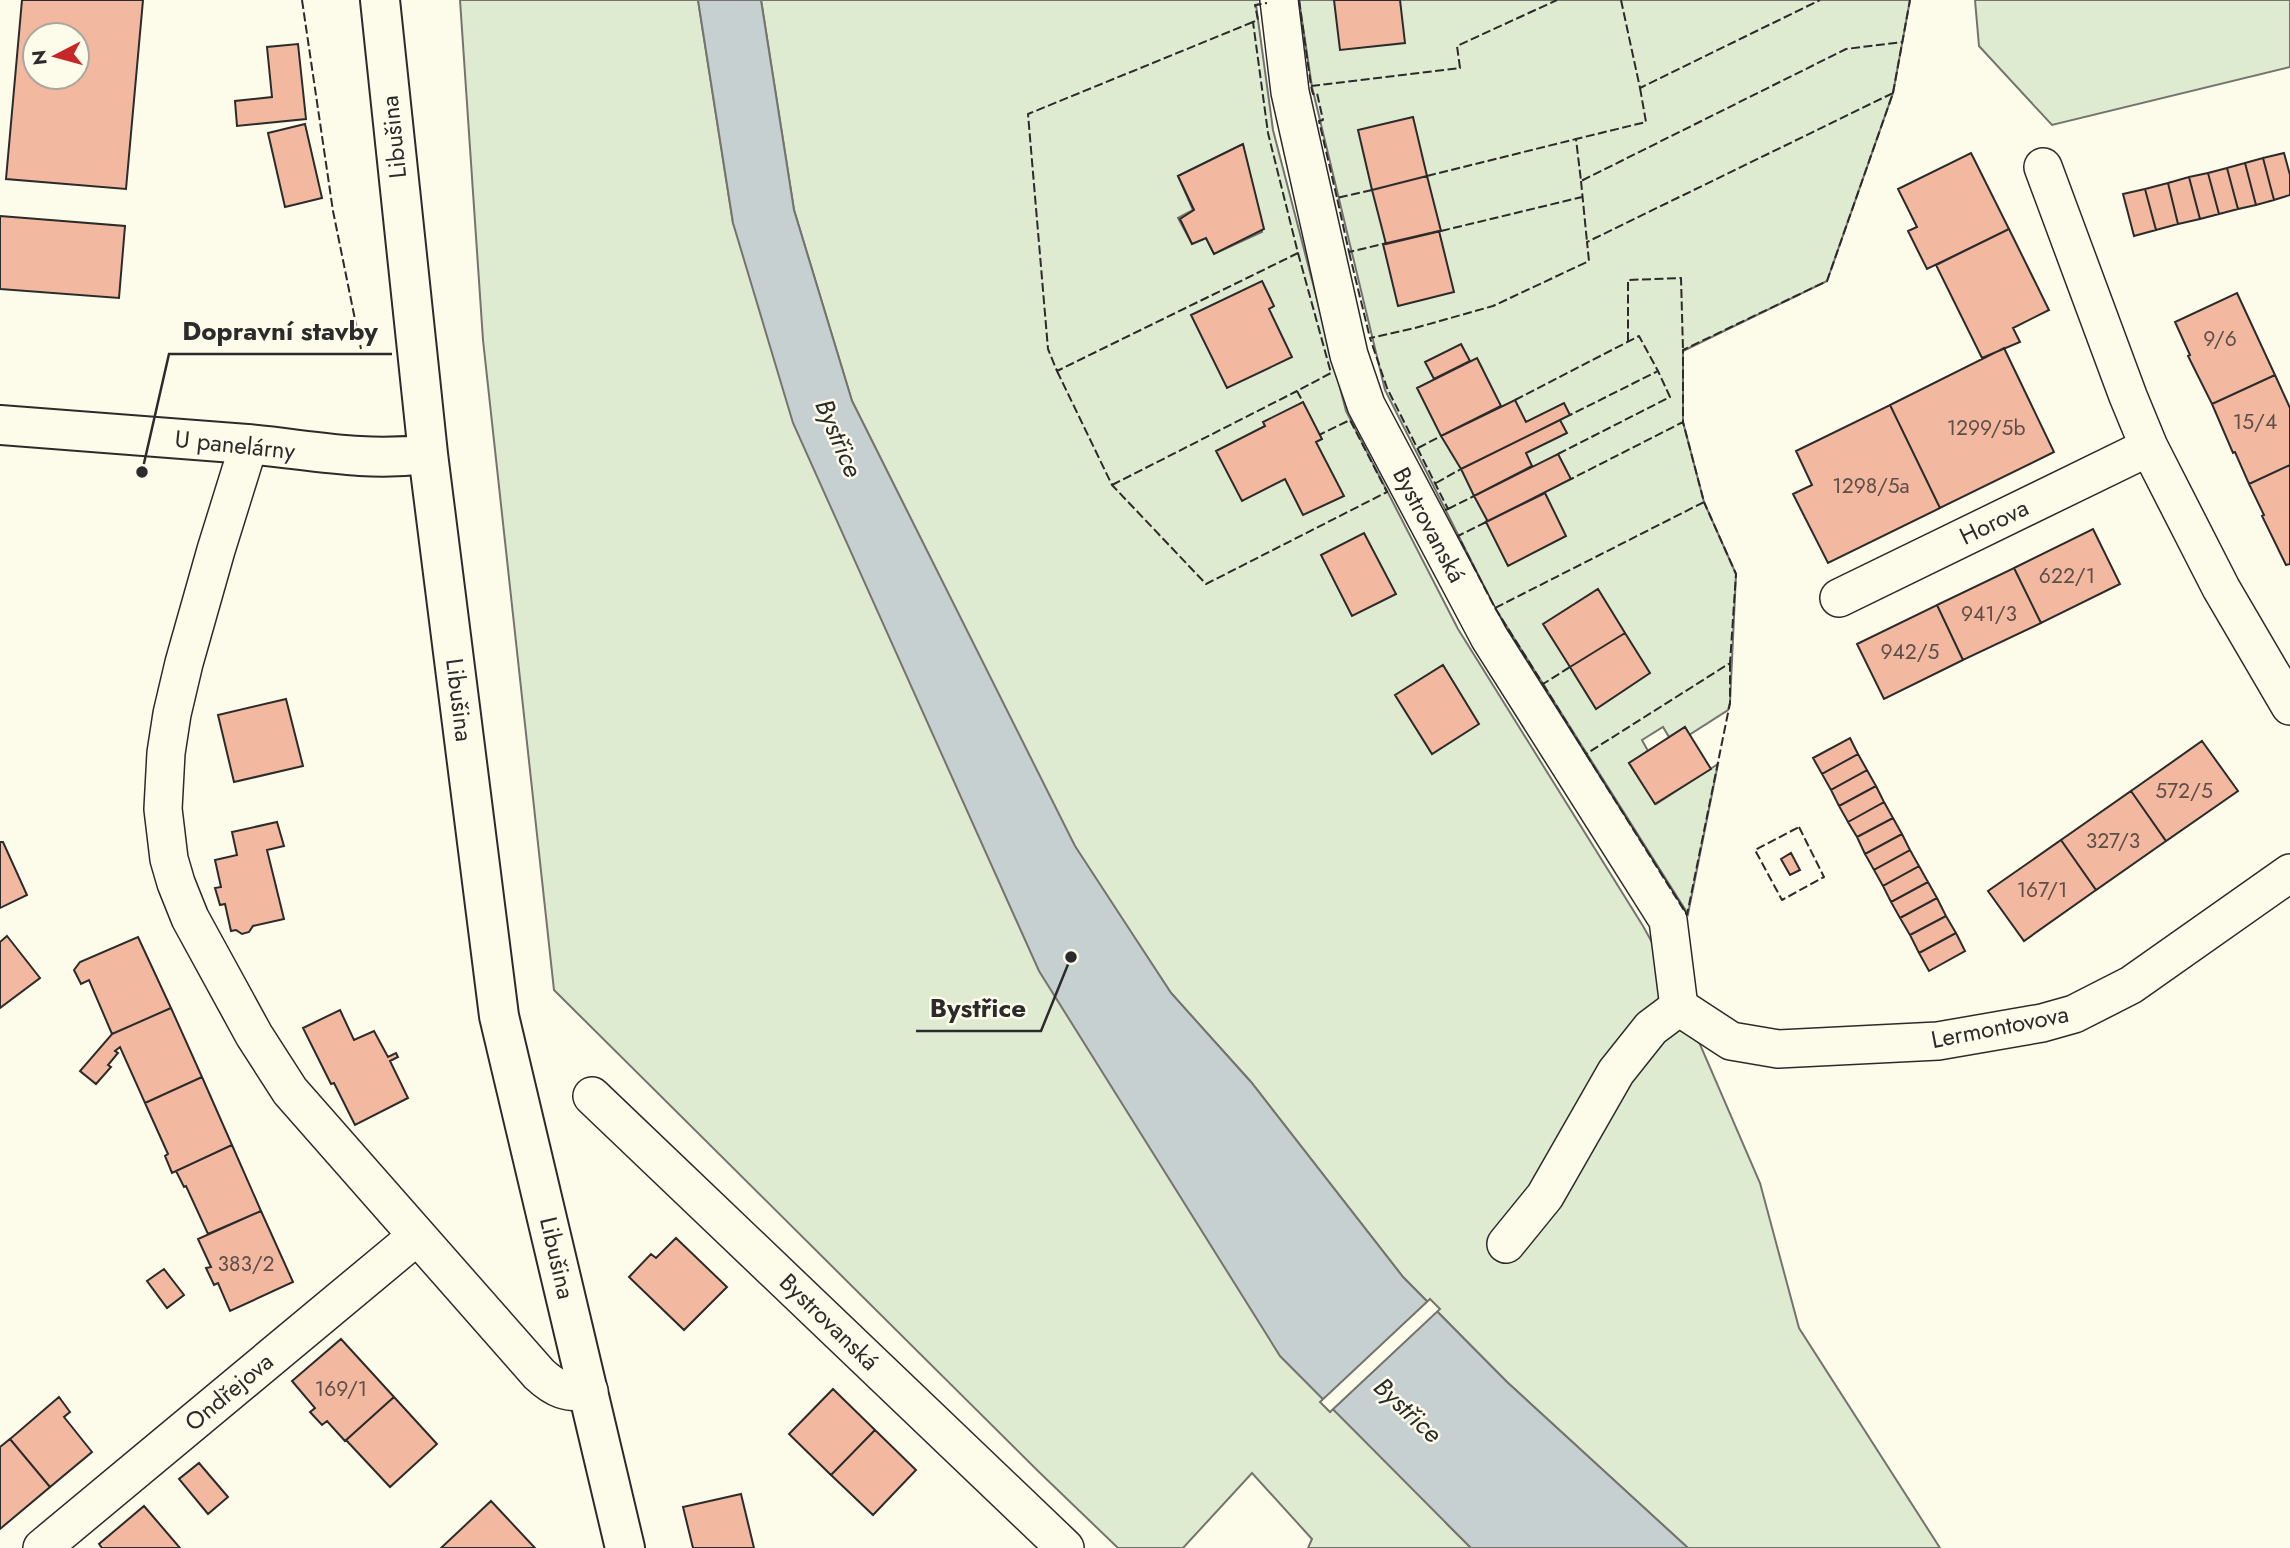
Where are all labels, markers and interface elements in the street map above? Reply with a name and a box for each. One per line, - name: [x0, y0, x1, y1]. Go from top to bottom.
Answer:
- north arrow: [21, 21, 91, 91]
- text: N: [25, 49, 54, 67]
- street label: Libušina: [372, 94, 415, 180]
- callout: Dopravní stavby: [169, 307, 392, 354]
- text: Dopravní stavby: [182, 312, 378, 350]
- house number: 9/6: [2203, 324, 2237, 354]
- water label: Bystřice: [806, 393, 872, 483]
- house number: 15/4: [2233, 407, 2277, 437]
- house number: 1299/5b: [1947, 413, 2025, 443]
- street label: U panelárny: [173, 421, 297, 468]
- street label: Bystrovanská: [1384, 461, 1475, 589]
- house number: 1298/5a: [1832, 471, 1910, 501]
- street label: Horova: [1953, 490, 2034, 553]
- house number: 622/1: [2039, 561, 2095, 591]
- house number: 941/3: [1961, 599, 2017, 629]
- house number: 942/5: [1881, 637, 1939, 667]
- street label: Libušina: [437, 656, 482, 743]
- house number: 572/5: [2155, 776, 2213, 806]
- house number: 327/3: [2086, 826, 2140, 856]
- house number: 167/1: [2017, 875, 2067, 905]
- callout: Bystřice: [916, 984, 1041, 1031]
- text: Bystřice: [930, 989, 1026, 1027]
- street label: Lermontovova: [1928, 996, 2072, 1057]
- street label: Libušina: [531, 1213, 584, 1302]
- house number: 383/2: [218, 1249, 274, 1279]
- street label: Bystrovanská: [772, 1265, 887, 1378]
- street label: Ondřejova: [177, 1344, 281, 1439]
- water label: Bystřice: [1365, 1368, 1451, 1452]
- house number: 169/1: [315, 1374, 367, 1404]

